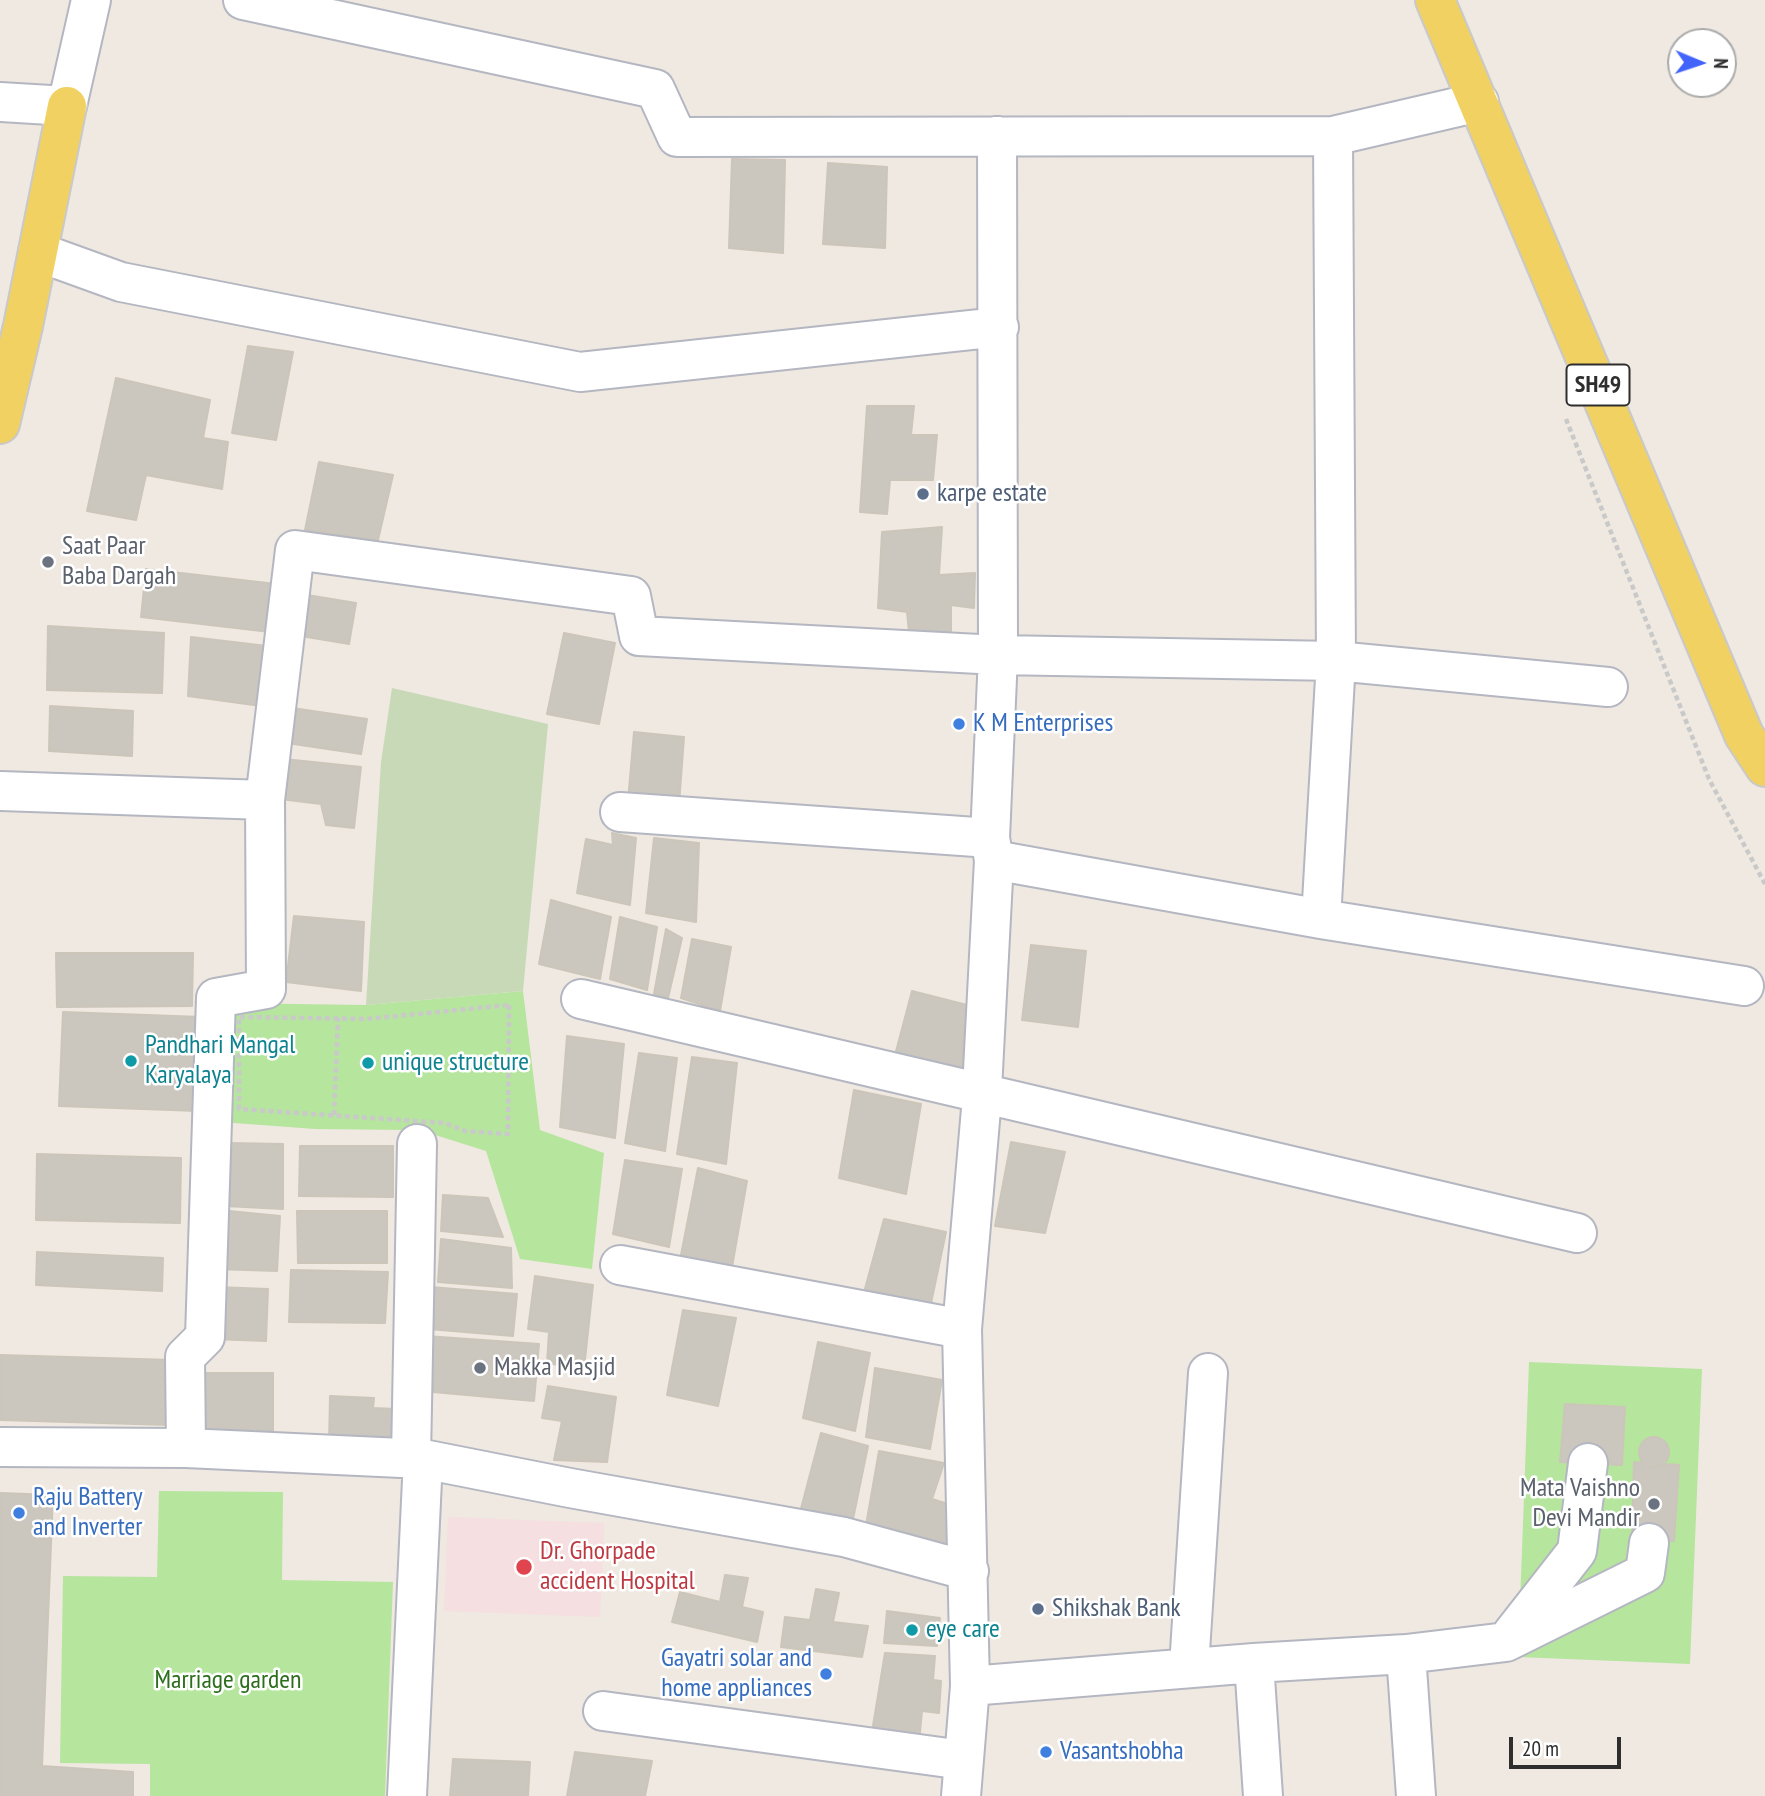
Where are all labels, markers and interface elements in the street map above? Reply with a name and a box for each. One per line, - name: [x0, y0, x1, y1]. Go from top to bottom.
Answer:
- north arrow: [1667, 28, 1737, 98]
- text: N: [1709, 58, 1733, 69]
- road number: SH49: [1566, 364, 1630, 406]
- place label: karpe estate: [937, 478, 1047, 510]
- marker: karpe estate: [915, 486, 931, 502]
- place label: Saat Paar Baba Dargah: [62, 531, 176, 592]
- marker: Saat Paar Baba Dargah: [40, 554, 56, 570]
- place label: K M Enterprises: [973, 708, 1113, 740]
- marker: K M Enterprises: [951, 716, 967, 732]
- place label: Pandhari Mangal Karyalaya: [145, 1030, 295, 1092]
- place label: unique structure: [382, 1047, 529, 1079]
- marker: Pandhari Mangal Karyalaya: [123, 1053, 139, 1069]
- marker: unique structure: [360, 1055, 376, 1071]
- place label: Makka Masjid: [494, 1352, 615, 1384]
- marker: Makka Masjid: [472, 1360, 488, 1376]
- place label: Mata Vaishno Devi Mandir: [1520, 1473, 1640, 1534]
- place label: Raju Battery and Inverter: [33, 1482, 143, 1544]
- marker: Mata Vaishno Devi Mandir: [1646, 1496, 1662, 1512]
- marker: Raju Battery and Inverter: [11, 1505, 27, 1521]
- place label: Dr. Ghorpade accident Hospital: [540, 1536, 695, 1598]
- marker: Dr. Ghorpade accident Hospital: [514, 1557, 534, 1577]
- place label: Shikshak Bank: [1052, 1593, 1181, 1625]
- marker: Shikshak Bank: [1030, 1601, 1046, 1617]
- place label: eye care: [926, 1614, 1000, 1646]
- marker: eye care: [904, 1622, 920, 1638]
- place label: Gayatri solar and home appliances: [661, 1643, 812, 1704]
- park label: Marriage garden: [155, 1665, 301, 1697]
- marker: Gayatri solar and home appliances: [818, 1666, 834, 1682]
- scale bar: [1513, 1722, 1625, 1766]
- text: 20 m: [1522, 1735, 1559, 1762]
- place label: Vasantshobha: [1060, 1736, 1184, 1768]
- marker: Vasantshobha: [1038, 1744, 1054, 1760]

